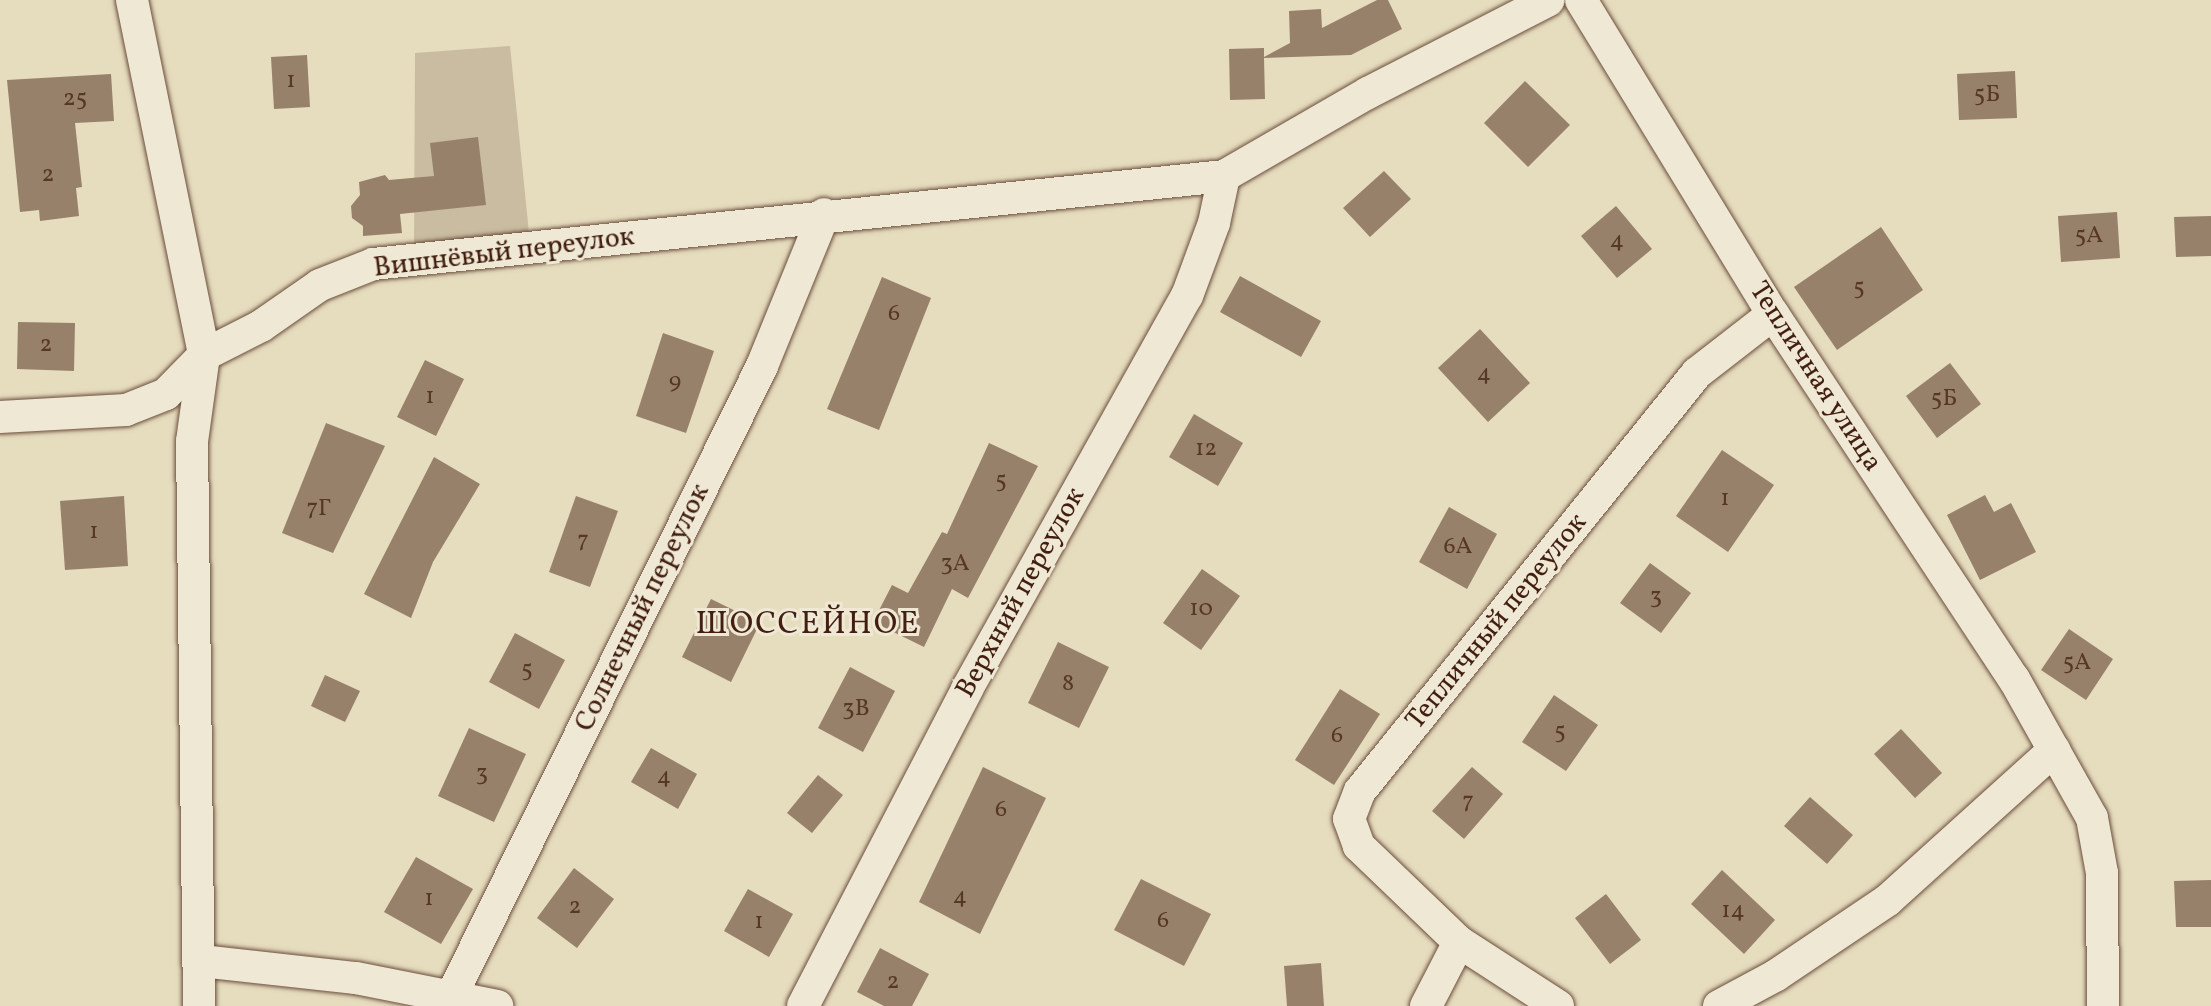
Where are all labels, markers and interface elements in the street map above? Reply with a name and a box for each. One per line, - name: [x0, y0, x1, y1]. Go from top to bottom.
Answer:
- house number: 1: [286, 68, 296, 96]
- house number: 5Б: [1974, 82, 2000, 110]
- house number: 25: [63, 86, 87, 114]
- house number: 2: [42, 162, 54, 190]
- street label: Вишнёвый переулок: [372, 220, 636, 286]
- house number: 5А: [2075, 223, 2103, 251]
- house number: 4: [1610, 228, 1624, 256]
- street label: Тепличная улица: [1741, 275, 1889, 479]
- house number: 5: [1853, 275, 1865, 303]
- house number: 6: [888, 301, 900, 329]
- house number: 2: [40, 332, 52, 360]
- house number: 4: [1477, 361, 1491, 389]
- house number: 9: [669, 369, 681, 397]
- house number: 1: [425, 384, 435, 412]
- house number: 5Б: [1931, 386, 1957, 414]
- house number: 12: [1195, 436, 1217, 464]
- house number: 5: [995, 468, 1007, 496]
- street label: Солнечный переулок: [568, 479, 718, 737]
- street label: Верхний переулок: [949, 482, 1093, 704]
- house number: 1: [1720, 486, 1730, 514]
- house number: 7Г: [306, 496, 332, 524]
- street label: Тепличный переулок: [1399, 507, 1595, 737]
- house number: 1: [89, 519, 99, 547]
- house number: 7: [577, 528, 589, 556]
- house number: 6А: [1443, 534, 1473, 562]
- house number: 3А: [940, 551, 970, 579]
- house number: 3: [1650, 584, 1662, 612]
- house number: 10: [1189, 596, 1213, 624]
- district label: ШОССЕЙНОЕ: [696, 606, 920, 644]
- house number: 5А: [2063, 650, 2091, 678]
- house number: 5: [521, 657, 533, 685]
- house number: 8: [1062, 671, 1074, 699]
- house number: 3В: [842, 696, 870, 724]
- house number: 5: [1554, 719, 1566, 747]
- house number: 6: [1331, 723, 1343, 751]
- house number: 3: [476, 761, 488, 789]
- house number: 4: [657, 764, 671, 792]
- house number: 7: [1462, 789, 1474, 817]
- house number: 6: [995, 797, 1007, 825]
- house number: 4: [953, 884, 967, 912]
- house number: 1: [424, 886, 434, 914]
- house number: 2: [569, 894, 581, 922]
- house number: 14: [1721, 898, 1745, 926]
- house number: 6: [1157, 908, 1169, 936]
- house number: 1: [754, 909, 764, 937]
- house number: 2: [887, 969, 899, 997]

